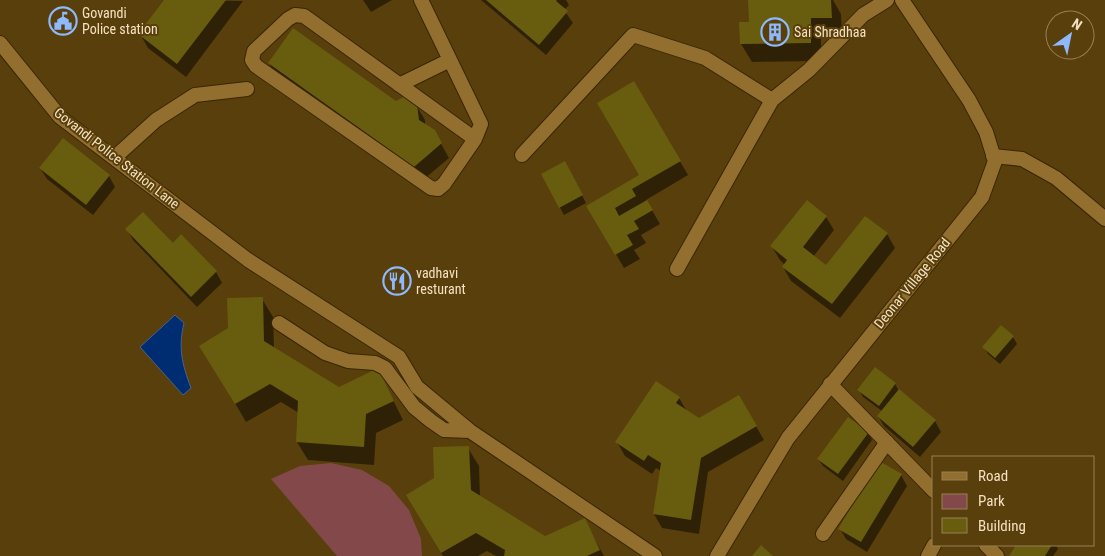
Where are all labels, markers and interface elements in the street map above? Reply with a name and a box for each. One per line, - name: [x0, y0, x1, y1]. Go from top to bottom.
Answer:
- place label: Govandi Police station: [82, 5, 158, 37]
- public building icon: Govandi Police station: [48, 6, 78, 36]
- north arrow: [1045, 10, 1095, 60]
- text: N: [1069, 15, 1085, 33]
- building icon: Sai Shradhaa: [760, 17, 790, 47]
- place label: Sai Shradhaa: [794, 24, 866, 40]
- street label: Govandi Police Station Lane: [51, 104, 183, 212]
- street label: Deonar Village Road: [871, 235, 953, 331]
- place label: vadhavi resturant: [416, 265, 466, 297]
- restaurant icon: vadhavi resturant: [382, 266, 412, 296]
- legend: [932, 456, 1095, 546]
- text: Road: [978, 467, 1008, 485]
- text: Park: [978, 492, 1005, 510]
- text: Building: [978, 517, 1026, 535]

